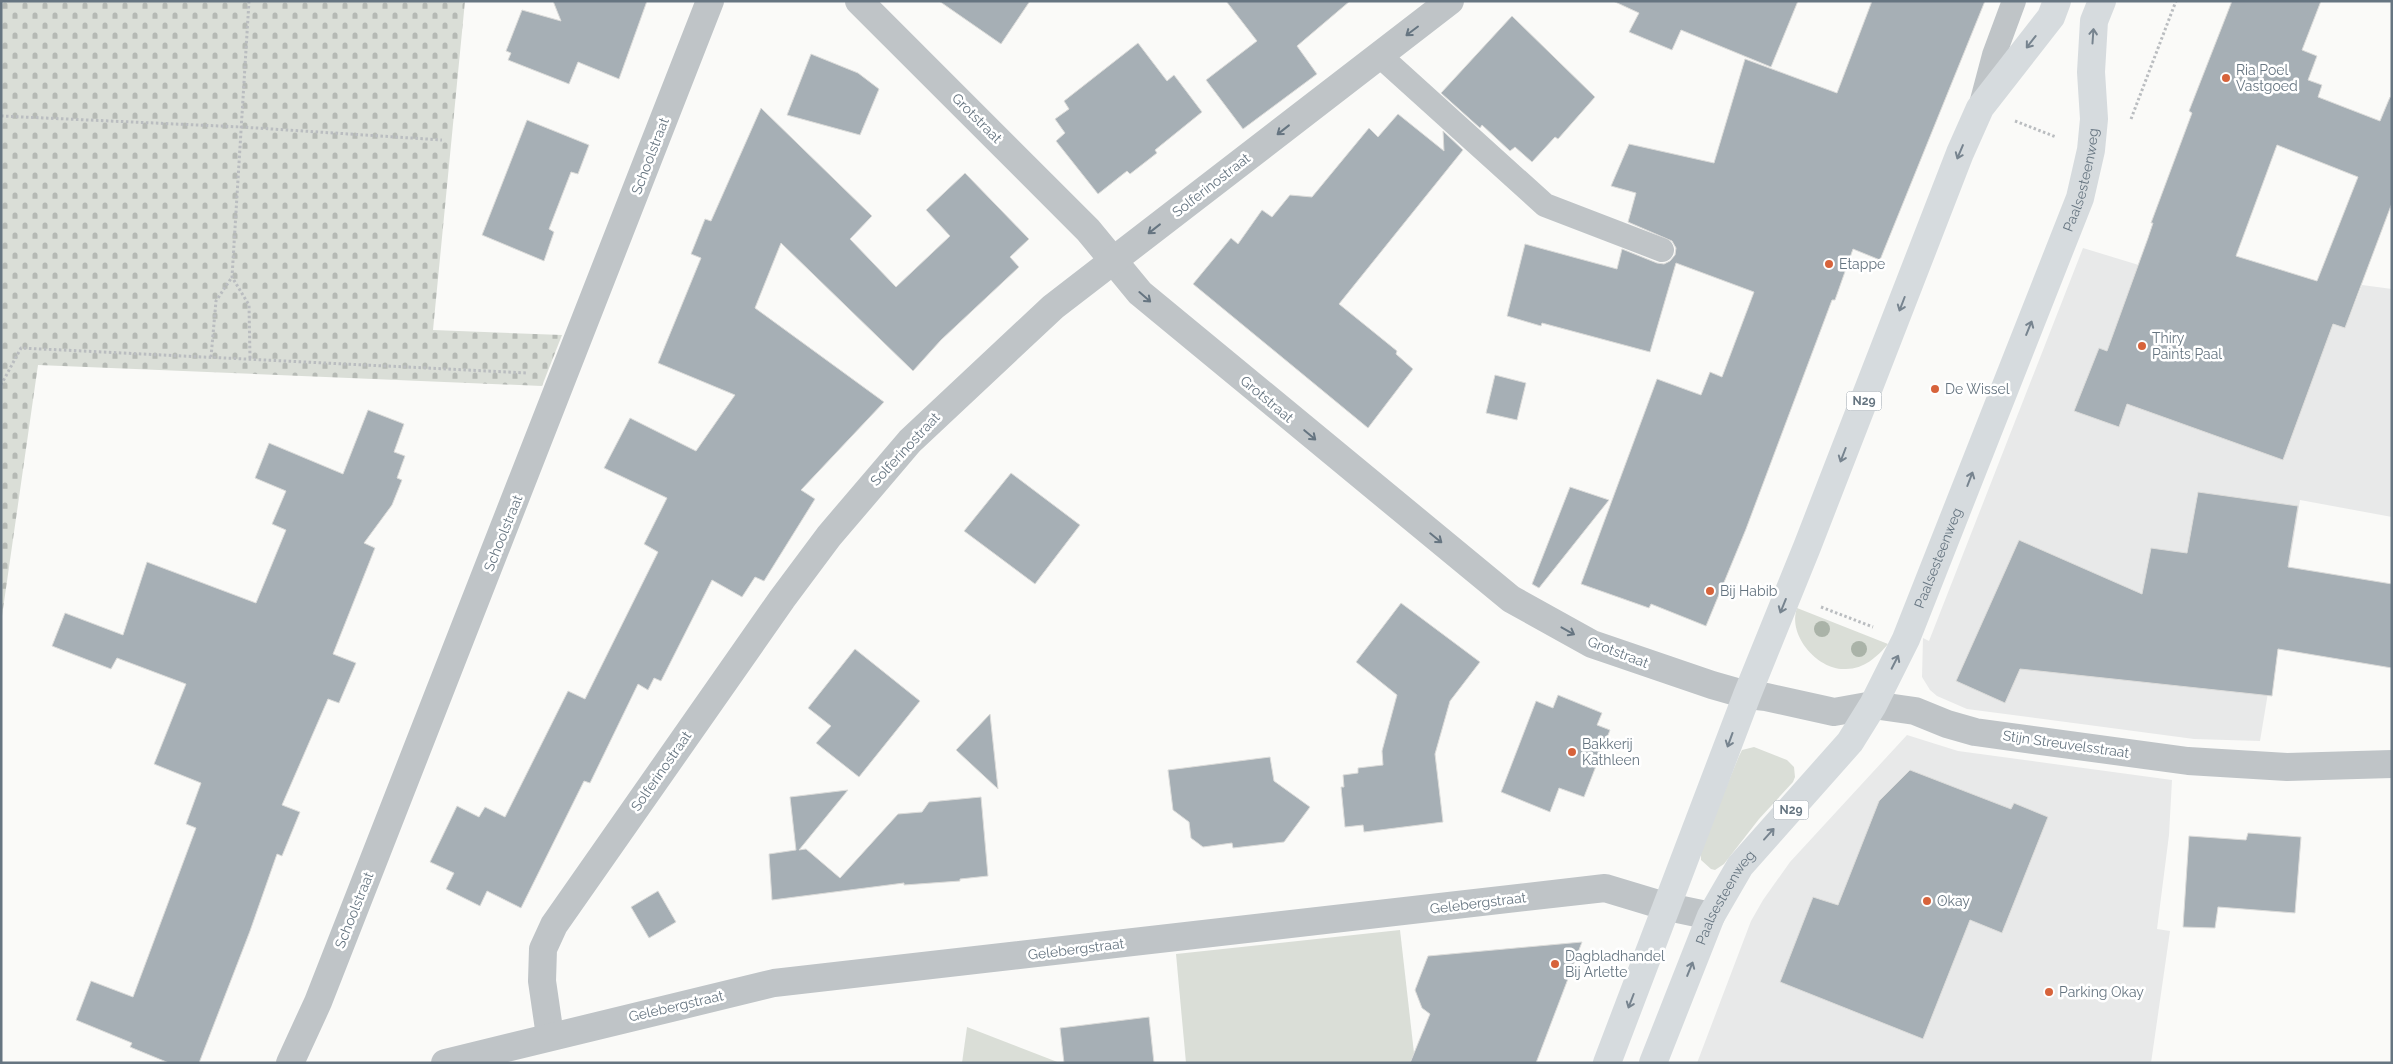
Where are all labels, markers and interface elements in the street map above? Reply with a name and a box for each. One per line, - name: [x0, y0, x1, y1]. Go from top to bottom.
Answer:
- one-way arrow: [1405, 25, 1418, 36]
- one-way arrow: [2089, 28, 2098, 44]
- one-way arrow: [2026, 35, 2037, 48]
- place label: Ria Poel Vastgoed: [2236, 62, 2298, 94]
- marker: Ria Poel Vastgoed: [2220, 72, 2232, 84]
- street label: Grotstraat: [949, 90, 1005, 146]
- street label: Schoolstraat: [628, 115, 672, 197]
- one-way arrow: [1276, 125, 1290, 135]
- street label: Paalsesteenweg: [2060, 127, 2101, 234]
- one-way arrow: [1955, 144, 1965, 159]
- street label: Solferinostraat: [1169, 150, 1253, 220]
- one-way arrow: [1147, 224, 1161, 234]
- place label: Etappe: [1839, 256, 1885, 272]
- marker: Etappe: [1823, 258, 1835, 270]
- one-way arrow: [1138, 292, 1151, 303]
- one-way arrow: [1896, 296, 1906, 311]
- one-way arrow: [2025, 320, 2034, 335]
- place label: Thiry Paints Paal: [2152, 330, 2222, 362]
- marker: Thiry Paints Paal: [2136, 340, 2148, 352]
- street label: Grotstraat: [1237, 372, 1297, 426]
- place label: De Wissel: [1945, 381, 2010, 397]
- marker: De Wissel: [1929, 383, 1941, 395]
- road number: N29: [1846, 392, 1882, 411]
- street label: Solferinostraat: [867, 409, 943, 489]
- one-way arrow: [1303, 429, 1316, 440]
- one-way arrow: [1838, 447, 1847, 462]
- one-way arrow: [1966, 472, 1975, 487]
- street label: Schoolstraat: [480, 492, 526, 574]
- street label: Paalsesteenweg: [1911, 506, 1965, 611]
- one-way arrow: [1429, 532, 1442, 543]
- place label: Bij Habib: [1720, 583, 1778, 599]
- marker: Bij Habib: [1704, 585, 1716, 597]
- one-way arrow: [1777, 598, 1787, 613]
- one-way arrow: [1561, 626, 1575, 636]
- street label: Grotstraat: [1585, 633, 1651, 671]
- one-way arrow: [1891, 655, 1900, 670]
- street label: Stijn Streuvelsstraat: [2002, 727, 2131, 761]
- street label: Solferinostraat: [628, 728, 695, 814]
- one-way arrow: [1725, 732, 1734, 748]
- place label: Bakkerij Kathleen: [1582, 736, 1640, 768]
- marker: Bakkerij Kathleen: [1566, 746, 1578, 758]
- road number: N29: [1774, 800, 1808, 820]
- one-way arrow: [1764, 827, 1775, 840]
- street label: Paalsesteenweg: [1692, 847, 1758, 947]
- street label: Schoolstraat: [331, 869, 377, 951]
- street label: Gelebergstraat: [1429, 889, 1527, 917]
- place label: Okay: [1937, 893, 1970, 909]
- marker: Okay: [1921, 895, 1933, 907]
- street label: Gelebergstraat: [1027, 935, 1125, 963]
- place label: Dagbladhandel Bij Arlette: [1565, 948, 1665, 980]
- marker: Dagbladhandel Bij Arlette: [1549, 958, 1561, 970]
- one-way arrow: [1687, 961, 1696, 976]
- place label: Parking Okay: [2059, 984, 2144, 1000]
- marker: Parking Okay: [2043, 986, 2055, 998]
- street label: Gelebergstraat: [627, 987, 725, 1025]
- one-way arrow: [1626, 993, 1636, 1008]

